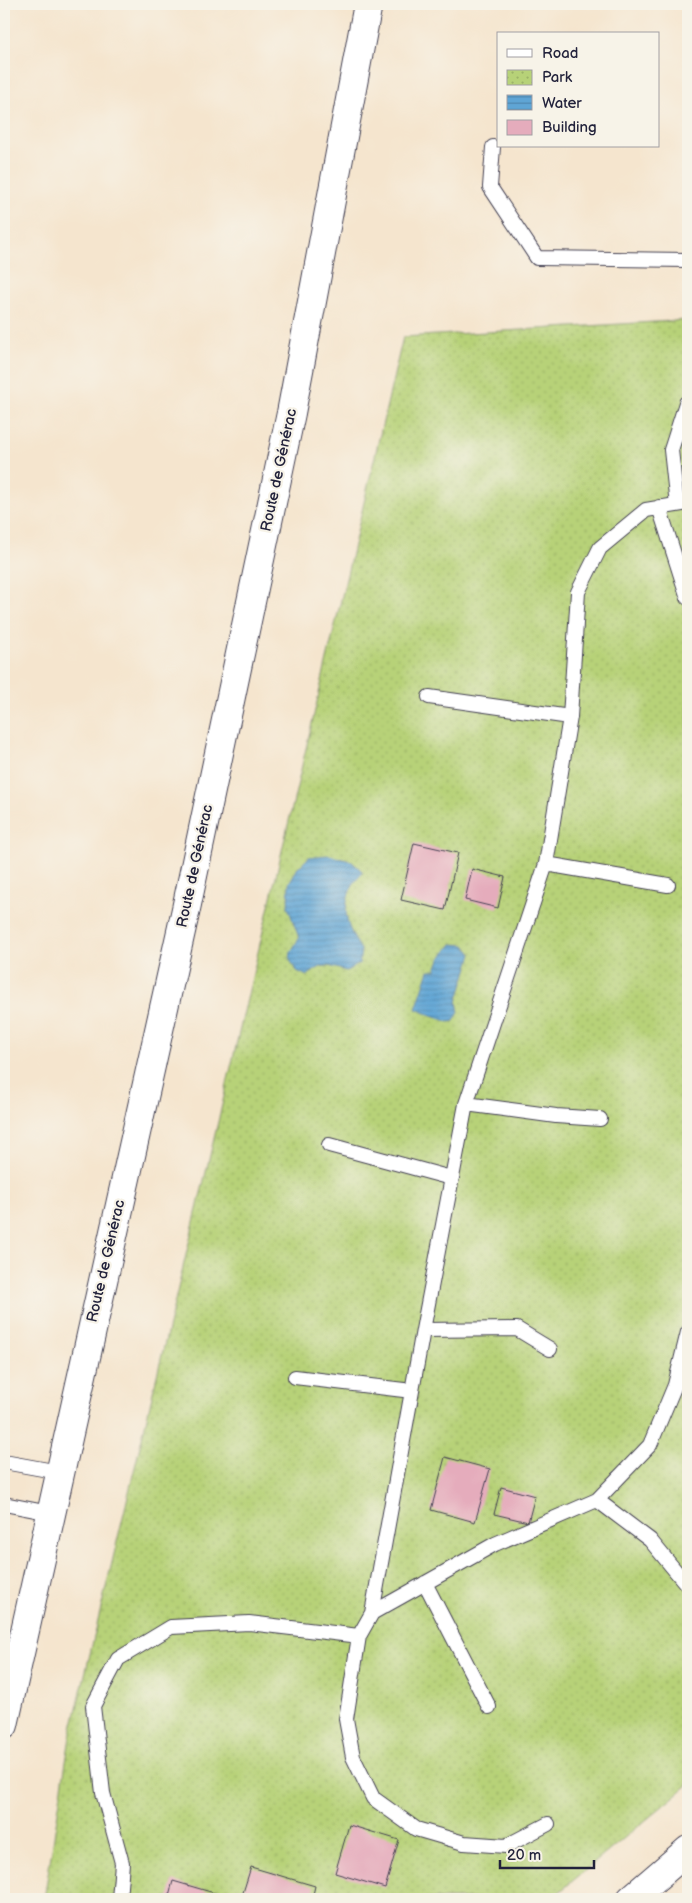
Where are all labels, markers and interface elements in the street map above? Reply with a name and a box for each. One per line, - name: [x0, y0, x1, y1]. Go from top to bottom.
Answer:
- legend: [497, 32, 660, 148]
- text: Road: [542, 44, 578, 63]
- text: Park: [542, 68, 573, 87]
- text: Water: [542, 94, 582, 113]
- text: Building: [542, 118, 597, 137]
- street label: Route de Générac: [257, 407, 301, 533]
- street label: Route de Générac: [173, 803, 217, 929]
- street label: Route de Générac: [83, 1198, 129, 1324]
- scale bar: [500, 1838, 593, 1870]
- text: 20 m: [507, 1846, 541, 1865]

